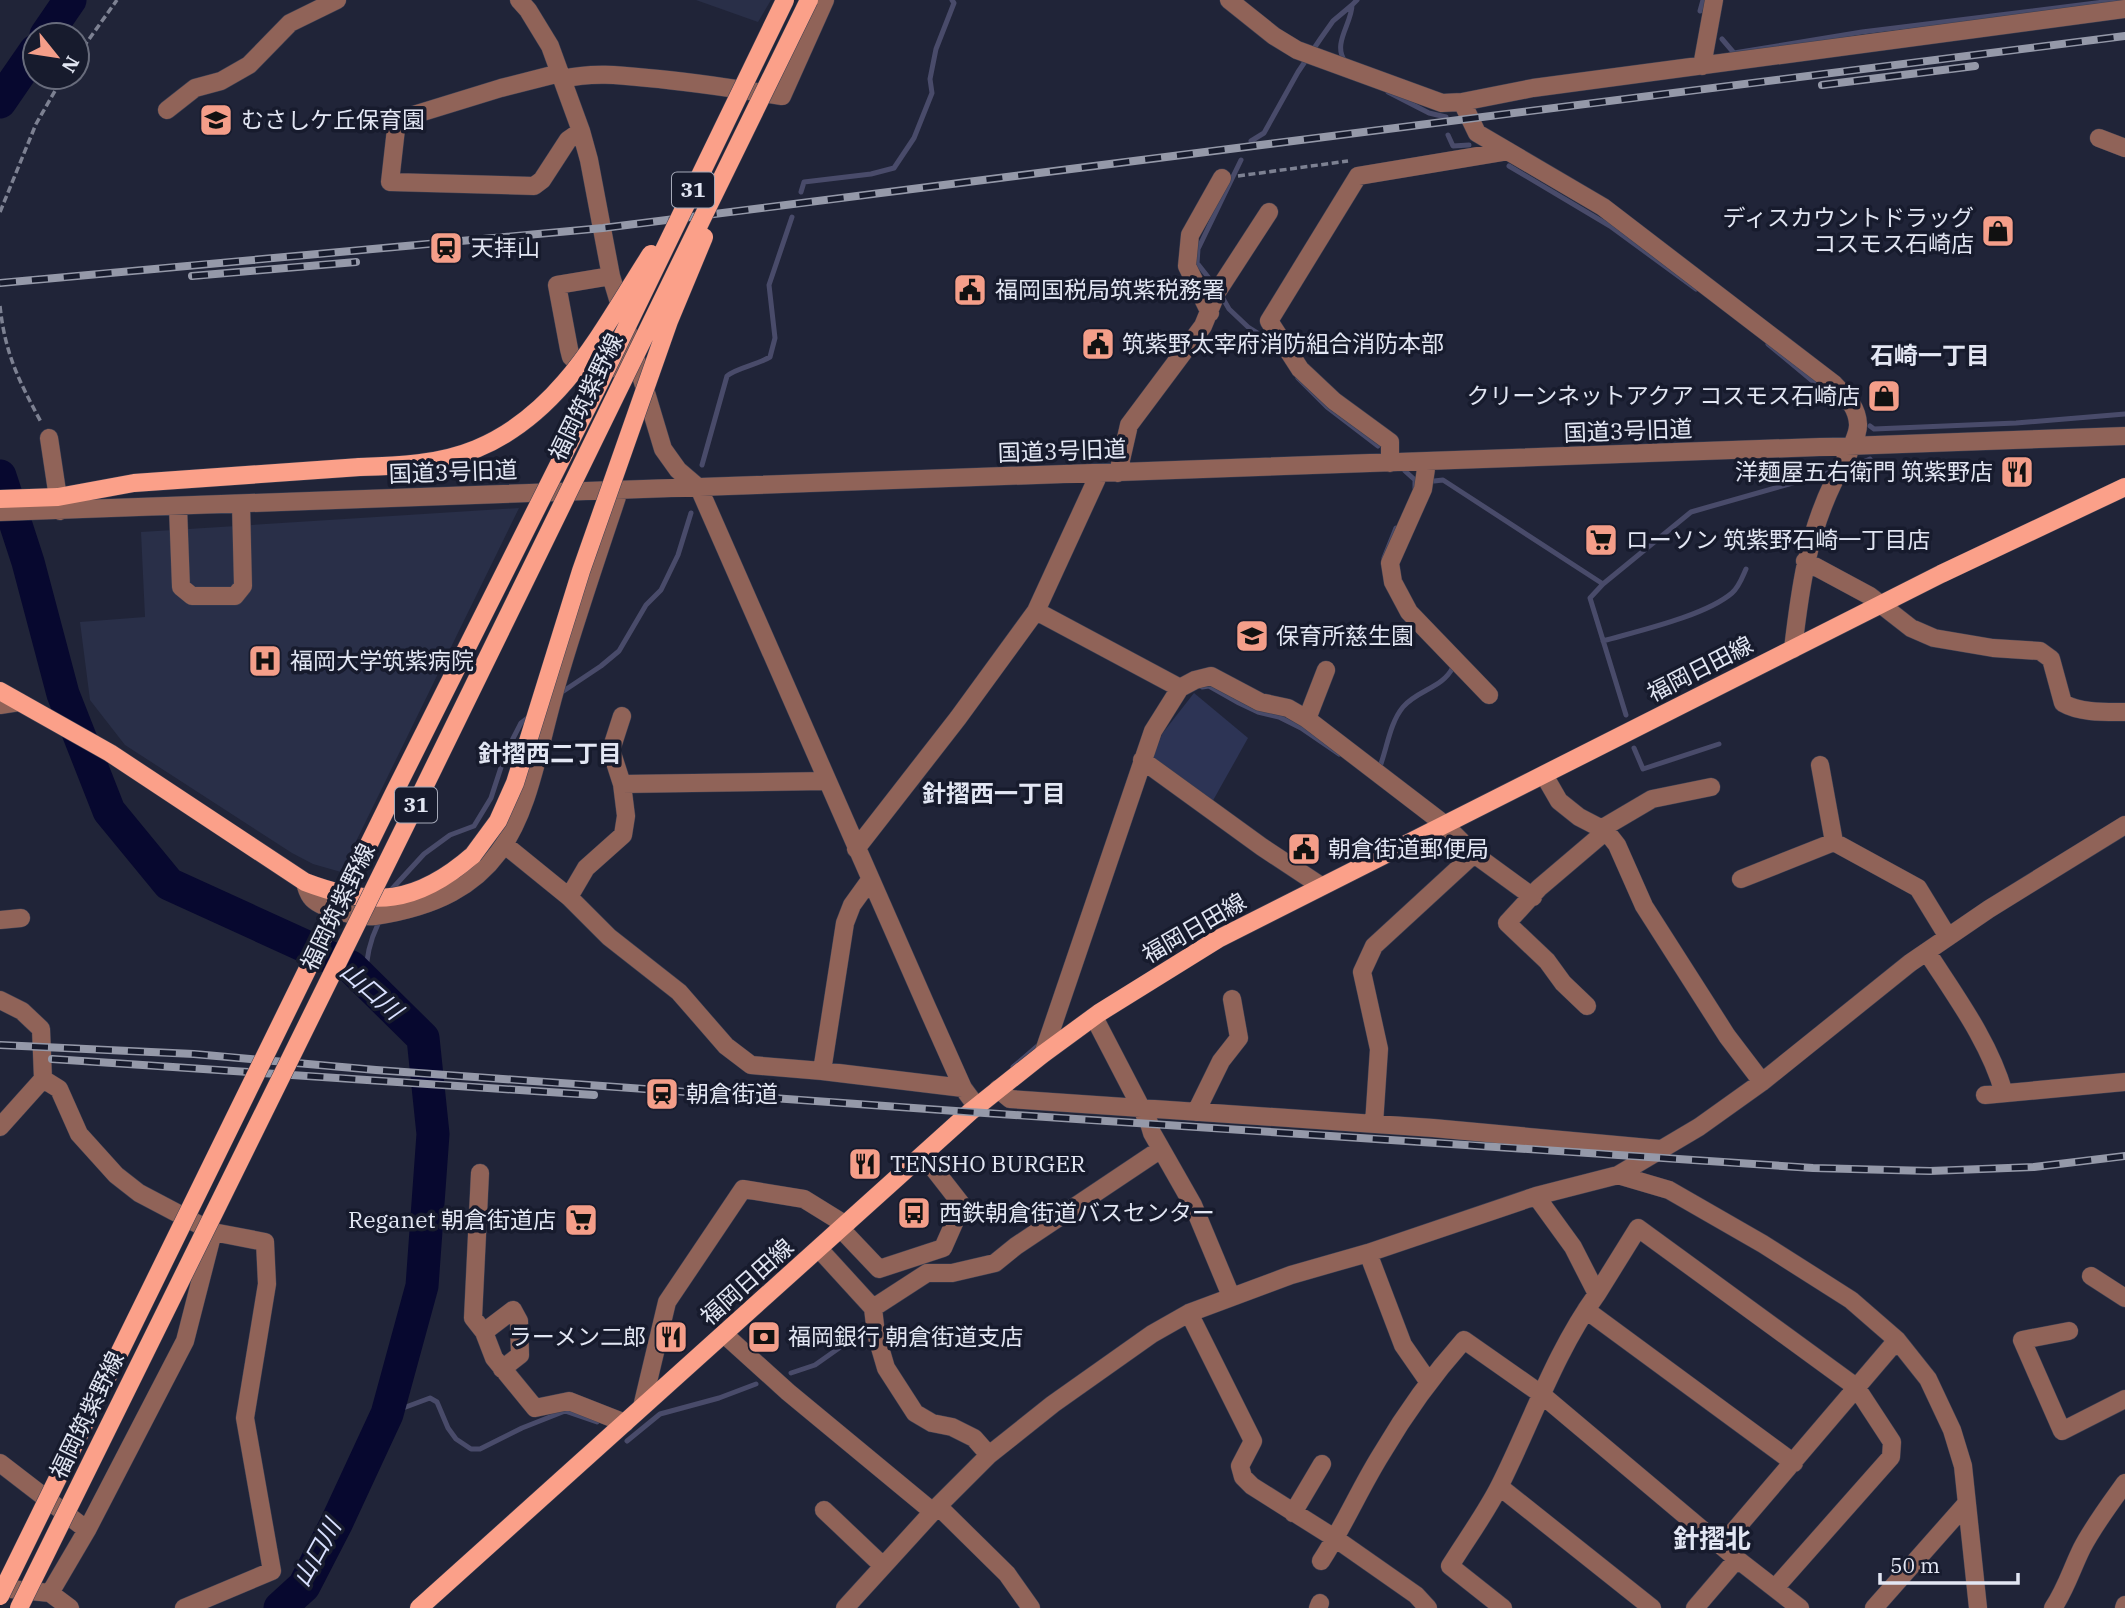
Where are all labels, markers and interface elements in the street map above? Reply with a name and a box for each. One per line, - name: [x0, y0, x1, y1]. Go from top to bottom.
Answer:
- north arrow: [21, 21, 91, 91]
- text: N: [57, 52, 85, 77]
- school or university icon: むさしケ丘保育園: [197, 101, 235, 139]
- place label: むさしケ丘保育園: [241, 104, 425, 134]
- road number: 31: [672, 172, 714, 208]
- place label: ディスカウントドラッグ コスモス石崎店: [1723, 202, 1974, 258]
- shop icon: ディスカウントドラッグ コスモス石崎店: [1979, 212, 2017, 250]
- station icon: 天拝山: [427, 229, 465, 267]
- place label: 天拝山: [471, 232, 540, 262]
- public building icon: 福岡国税局筑紫税務署: [951, 271, 989, 309]
- place label: 福岡国税局筑紫税務署: [995, 274, 1225, 304]
- public building icon: 筑紫野太宰府消防組合消防本部: [1079, 325, 1117, 363]
- street label: 福岡筑紫野線: [541, 328, 629, 465]
- place label: 筑紫野太宰府消防組合消防本部: [1122, 328, 1444, 358]
- district label: 石崎一丁目: [1870, 339, 1990, 371]
- shop icon: クリーンネットアクア コスモス石崎店: [1865, 377, 1903, 415]
- place label: クリーンネットアクア コスモス石崎店: [1466, 380, 1860, 410]
- street label: 国道3号旧道: [1563, 413, 1693, 447]
- street label: 国道3号旧道: [997, 433, 1127, 467]
- restaurant icon: 洋麺屋五右衛門 筑紫野店: [1998, 453, 2036, 491]
- street label: 国道3号旧道: [388, 454, 518, 488]
- place label: 洋麺屋五右衛門 筑紫野店: [1735, 456, 1993, 486]
- supermarket icon: ローソン 筑紫野石崎一丁目店: [1582, 521, 1620, 559]
- place label: ローソン 筑紫野石崎一丁目店: [1626, 524, 1930, 554]
- school or university icon: 保育所慈生園: [1233, 617, 1271, 655]
- place label: 保育所慈生園: [1276, 620, 1414, 650]
- street label: 福岡日田線: [1642, 629, 1758, 708]
- hospital icon: 福岡大学筑紫病院: [246, 642, 284, 680]
- place label: 福岡大学筑紫病院: [290, 645, 474, 675]
- district label: 針摺西二丁目: [478, 737, 622, 769]
- district label: 針摺西一丁目: [922, 777, 1066, 809]
- road number: 31: [395, 788, 437, 822]
- public building icon: 朝倉街道郵便局: [1285, 830, 1323, 868]
- place label: 朝倉街道郵便局: [1328, 833, 1489, 863]
- street label: 福岡筑紫野線: [293, 838, 381, 975]
- street label: 福岡日田線: [1136, 885, 1251, 969]
- water label: 山口川: [334, 955, 412, 1028]
- station icon: 朝倉街道: [643, 1075, 681, 1113]
- place label: 朝倉街道: [686, 1078, 778, 1108]
- restaurant icon: TENSHO BURGER: [846, 1145, 884, 1183]
- place label: TENSHO BURGER: [890, 1148, 1086, 1178]
- bus stop icon: 西鉄朝倉街道バスセンター: [895, 1194, 933, 1232]
- place label: 西鉄朝倉街道バスセンター: [939, 1197, 1215, 1227]
- supermarket icon: Reganet 朝倉街道店: [562, 1201, 600, 1239]
- place label: Reganet 朝倉街道店: [348, 1204, 556, 1234]
- street label: 福岡日田線: [694, 1232, 799, 1331]
- restaurant icon: ラーメン二郎: [652, 1318, 690, 1356]
- bank icon: 福岡銀行 朝倉街道支店: [745, 1318, 783, 1356]
- place label: ラーメン二郎: [509, 1321, 646, 1351]
- place label: 福岡銀行 朝倉街道支店: [788, 1321, 1023, 1351]
- street label: 福岡筑紫野線: [42, 1346, 130, 1483]
- water label: 山口川: [285, 1511, 349, 1592]
- district label: 針摺北: [1673, 1521, 1751, 1555]
- scale bar: [1880, 1542, 2018, 1586]
- text: 50 m: [1890, 1551, 1940, 1579]

